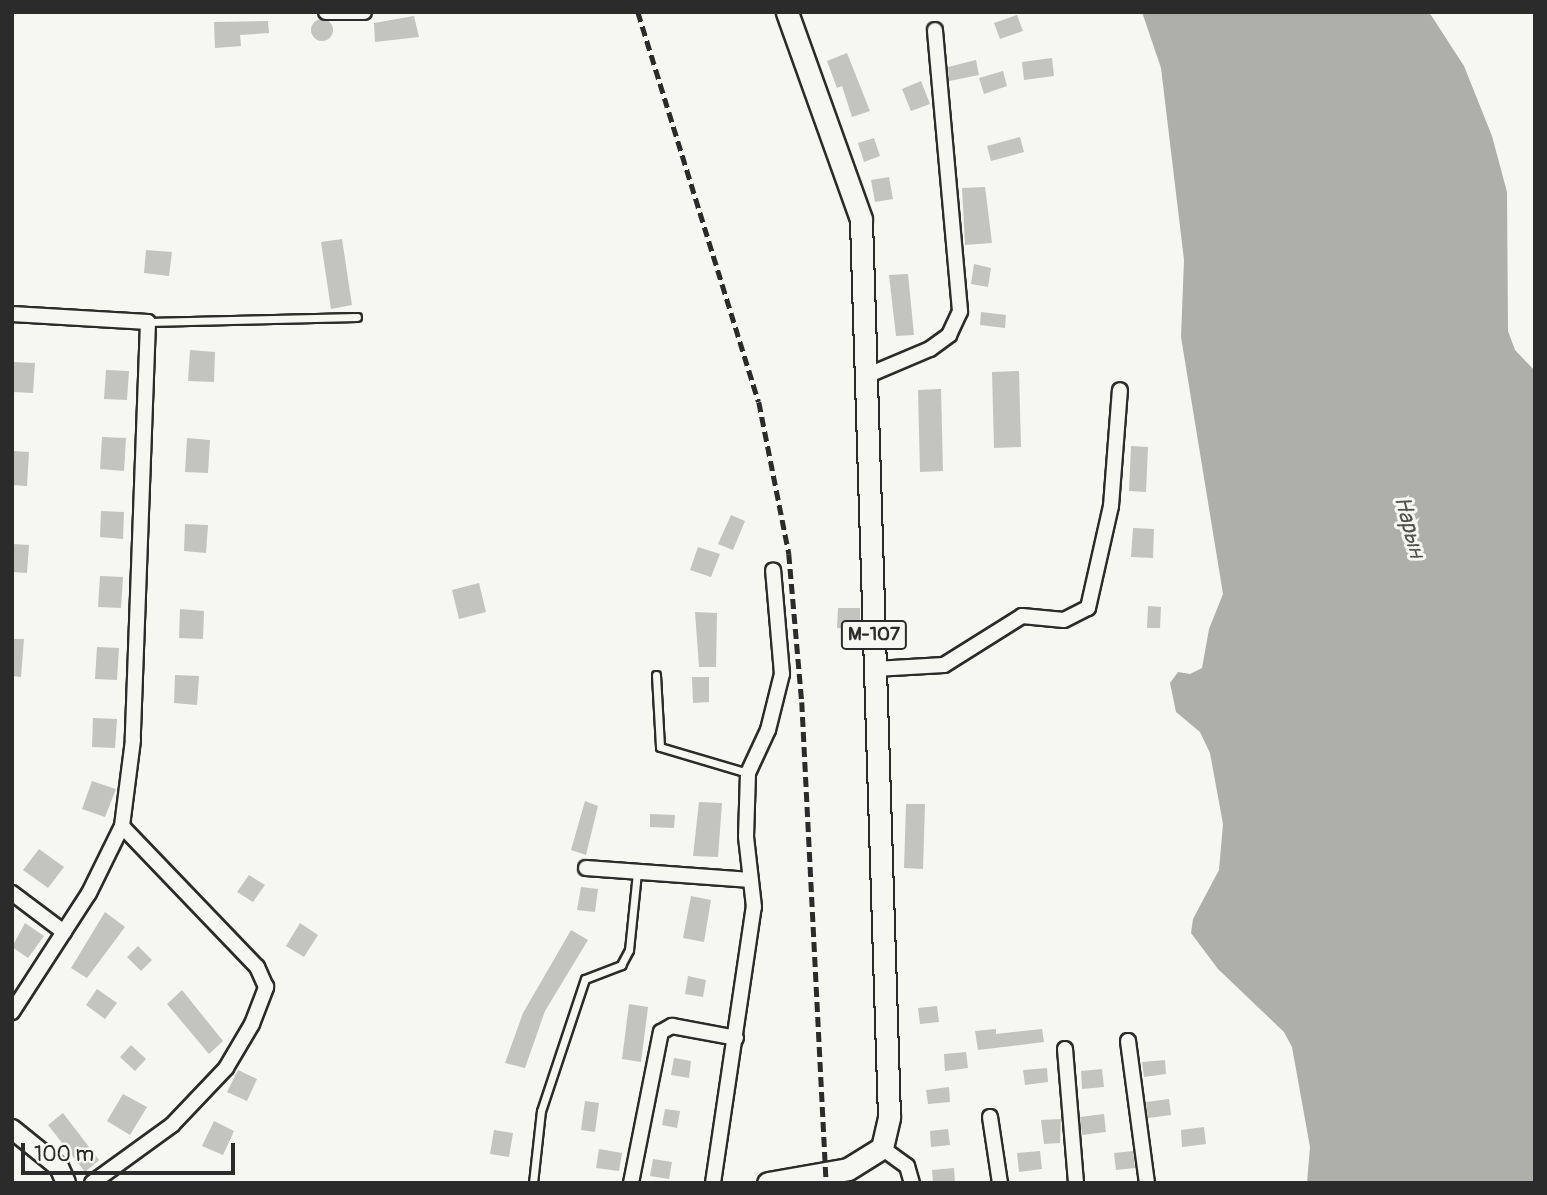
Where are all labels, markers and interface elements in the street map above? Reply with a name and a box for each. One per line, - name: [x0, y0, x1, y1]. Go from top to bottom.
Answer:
- water label: Нарын: [1388, 493, 1430, 561]
- road number: М-107: [841, 620, 907, 650]
- scale bar: [24, 1128, 238, 1172]
- text: 100 m: [34, 1141, 94, 1168]

